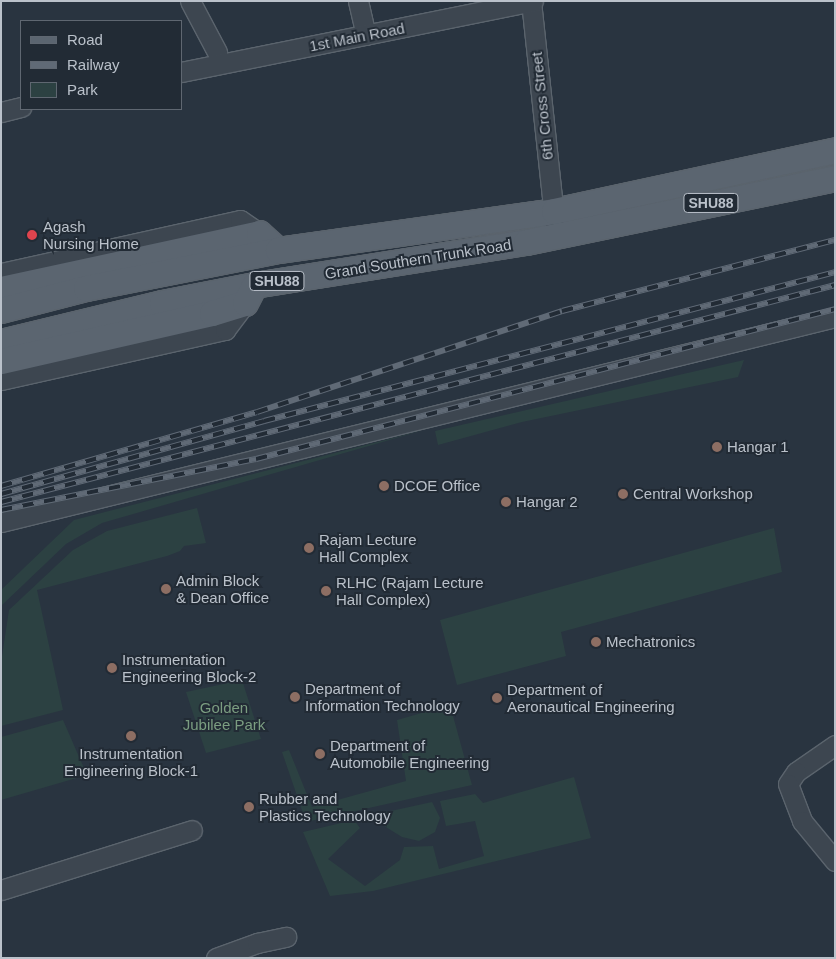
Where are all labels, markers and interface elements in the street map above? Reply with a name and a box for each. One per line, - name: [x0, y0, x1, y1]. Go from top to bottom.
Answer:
- street label: 1st Main Road: [308, 19, 406, 55]
- legend: [20, 20, 182, 110]
- text: Road: [67, 31, 103, 48]
- street label: 6th Cross Street: [527, 51, 557, 161]
- text: Railway: [67, 56, 120, 73]
- text: Park: [67, 81, 98, 98]
- road number: SHU88: [682, 192, 740, 214]
- place label: Agash Nursing Home: [43, 217, 139, 252]
- marker: Agash Nursing Home: [25, 228, 39, 242]
- street label: Grand Southern Trunk Road: [323, 235, 513, 283]
- road number: SHU88: [248, 270, 306, 292]
- place label: Hangar 1: [727, 438, 789, 456]
- marker: Hangar 1: [711, 441, 723, 453]
- place label: DCOE Office: [394, 477, 480, 495]
- marker: DCOE Office: [378, 480, 390, 492]
- place label: Central Workshop: [633, 485, 753, 503]
- marker: Central Workshop: [617, 488, 629, 500]
- place label: Hangar 2: [516, 493, 578, 511]
- marker: Hangar 2: [500, 496, 512, 508]
- place label: Rajam Lecture Hall Complex: [319, 530, 417, 565]
- marker: Rajam Lecture Hall Complex: [303, 542, 315, 554]
- place label: Admin Block & Dean Office: [176, 571, 269, 606]
- place label: RLHC (Rajam Lecture Hall Complex): [336, 573, 484, 608]
- marker: Admin Block & Dean Office: [160, 583, 172, 595]
- marker: RLHC (Rajam Lecture Hall Complex): [320, 585, 332, 597]
- place label: Mechatronics: [606, 633, 695, 651]
- marker: Mechatronics: [590, 636, 602, 648]
- place label: Instrumentation Engineering Block-2: [122, 650, 256, 685]
- marker: Instrumentation Engineering Block-2: [106, 662, 118, 674]
- place label: Department of Information Technology: [305, 679, 460, 714]
- place label: Department of Aeronautical Engineering: [507, 680, 675, 715]
- marker: Department of Information Technology: [289, 691, 301, 703]
- marker: Department of Aeronautical Engineering: [491, 692, 503, 704]
- park label: Golden Jubilee Park: [183, 698, 265, 733]
- marker: Instrumentation Engineering Block-1: [125, 730, 137, 742]
- place label: Department of Automobile Engineering: [330, 736, 489, 771]
- place label: Instrumentation Engineering Block-1: [64, 744, 198, 779]
- marker: Department of Automobile Engineering: [314, 748, 326, 760]
- place label: Rubber and Plastics Technology: [259, 789, 391, 824]
- marker: Rubber and Plastics Technology: [243, 801, 255, 813]

